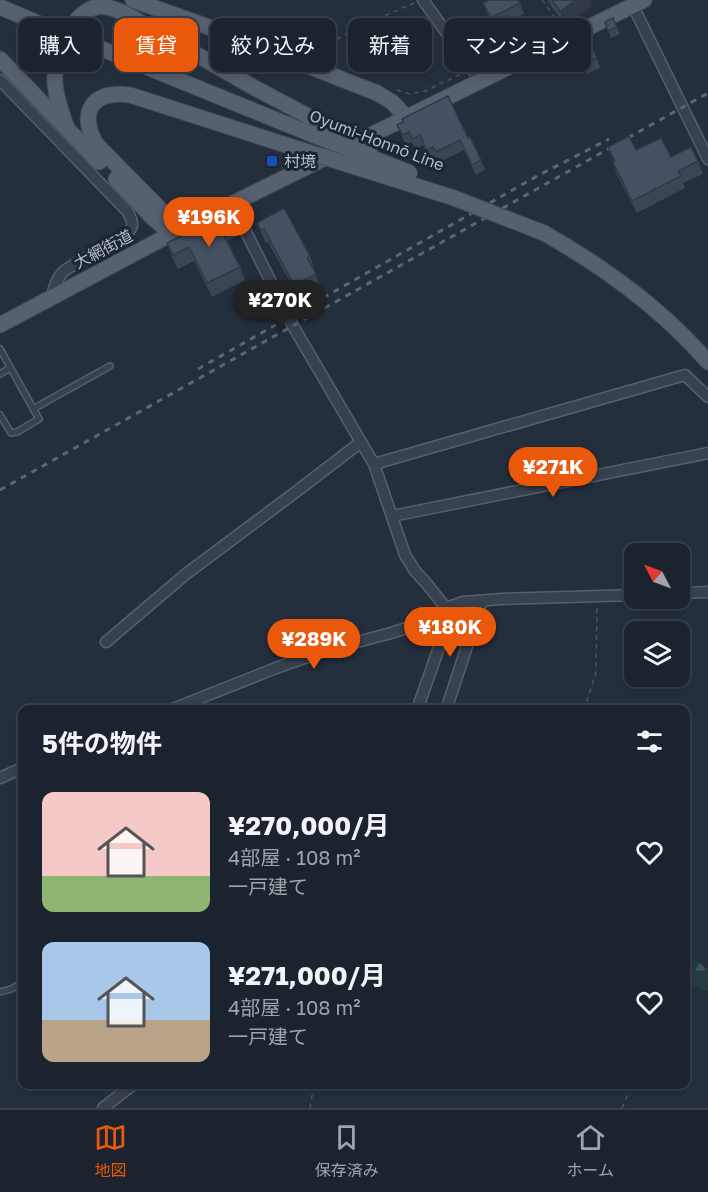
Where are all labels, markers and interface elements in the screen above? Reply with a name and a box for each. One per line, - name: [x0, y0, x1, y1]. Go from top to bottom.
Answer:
- chip: 購入: [18, 18, 102, 72]
- chip: 賃貸: [114, 18, 198, 72]
- chip: 絞り込み: [210, 18, 336, 72]
- chip: 新着: [348, 18, 432, 72]
- chip: マンション: [444, 18, 591, 72]
- street label: Oyumi-Honnō Line: [307, 105, 447, 175]
- place label: 村境: [284, 151, 316, 171]
- marker: 村境: [265, 154, 279, 168]
- pin: ¥196K: [167, 197, 251, 248]
- text: ¥196K: [177, 204, 241, 228]
- street label: 大網街道: [70, 225, 136, 273]
- pin: ¥270K: [238, 280, 322, 331]
- text: ¥270K: [248, 287, 312, 311]
- pin: ¥271K: [511, 447, 595, 498]
- text: ¥271K: [522, 454, 584, 478]
- north arrow: [624, 543, 690, 609]
- map controls: [624, 543, 690, 687]
- pin: ¥180K: [408, 607, 492, 658]
- text: ¥180K: [418, 614, 482, 638]
- pin: ¥289K: [272, 619, 356, 670]
- button: layers: [624, 621, 690, 687]
- text: ¥289K: [281, 626, 347, 650]
- icon: filters: [633, 725, 666, 758]
- text: 5件の物件: [42, 728, 162, 759]
- text: ¥270,000/月: [228, 810, 390, 841]
- icon: home: [90, 816, 162, 888]
- icon: heart: [633, 836, 666, 869]
- text: 4部屋 · 108 m²: [228, 845, 360, 869]
- text: 一戸建て: [228, 874, 308, 898]
- text: ¥271,000/月: [228, 960, 386, 991]
- icon: home: [90, 966, 162, 1038]
- icon: heart: [633, 986, 666, 1019]
- text: 4部屋 · 108 m²: [228, 995, 360, 1019]
- text: 一戸建て: [228, 1024, 308, 1048]
- tab: 地図: [94, 1121, 127, 1181]
- tab: 保存済み: [315, 1121, 379, 1181]
- tab: ホーム: [567, 1121, 614, 1181]

